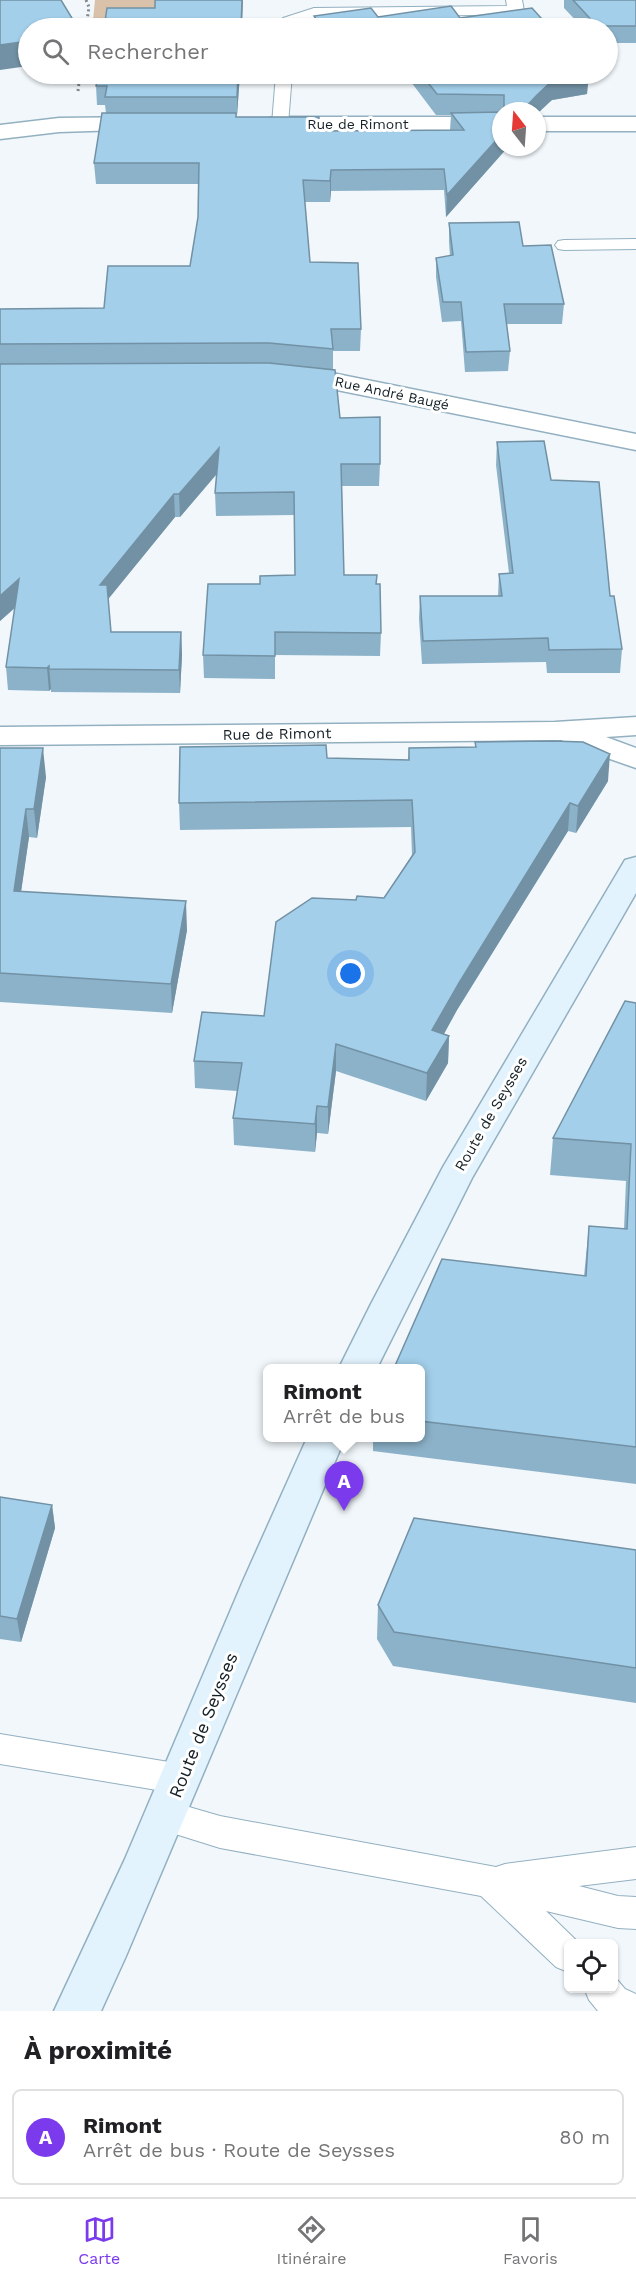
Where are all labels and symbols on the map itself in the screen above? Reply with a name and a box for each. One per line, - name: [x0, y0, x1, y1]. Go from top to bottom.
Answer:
- north arrow: [492, 102, 546, 156]
- street label: Rue de Rimont: [307, 116, 409, 132]
- street label: Rue André Baugé: [333, 373, 451, 413]
- street label: Rue de Rimont: [223, 724, 332, 744]
- your location: [336, 959, 365, 988]
- street label: Route de Seysses: [451, 1054, 531, 1174]
- pin: A: [324, 1462, 364, 1511]
- street label: Route de Seysses: [164, 1649, 242, 1801]

